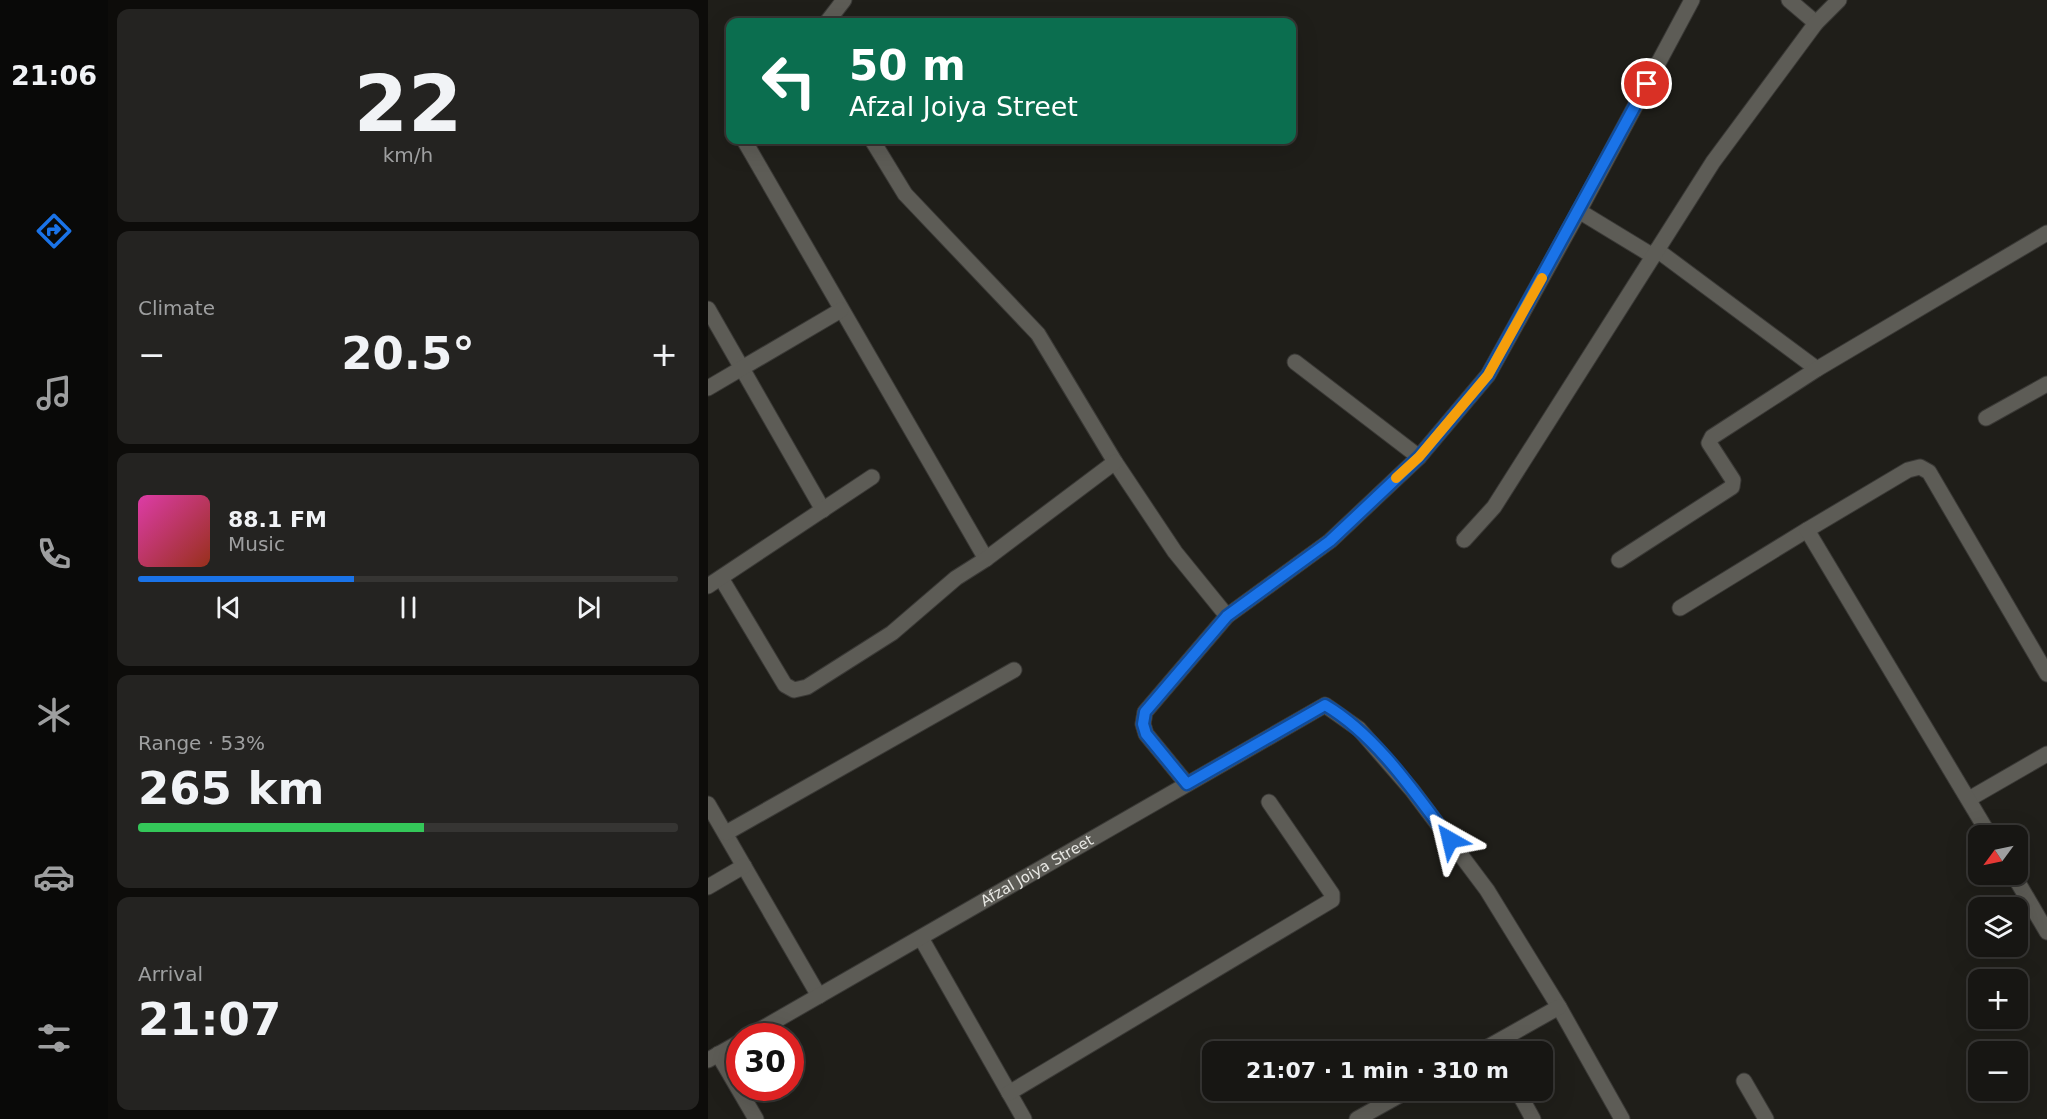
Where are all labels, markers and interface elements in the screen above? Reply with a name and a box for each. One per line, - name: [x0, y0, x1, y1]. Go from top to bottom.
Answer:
- text: 50 m: [849, 41, 966, 90]
- icon: left: [750, 42, 828, 120]
- pin: [1621, 58, 1672, 109]
- text: 22: [354, 59, 462, 149]
- text: 21:06: [11, 60, 97, 91]
- icon: arrive: [1630, 67, 1663, 100]
- text: Afzal Joiya Street: [849, 91, 1078, 122]
- text: km/h: [383, 143, 433, 167]
- icon: directions: [33, 210, 75, 252]
- text: Climate: [138, 296, 215, 320]
- text: 20.5°: [341, 327, 475, 380]
- text: −: [138, 335, 166, 374]
- text: +: [650, 335, 678, 374]
- icon: music: [33, 372, 75, 414]
- text: 88.1 FM: [228, 507, 327, 532]
- text: Music: [228, 532, 285, 556]
- icon: phone: [33, 533, 75, 575]
- icon: previous: [212, 591, 245, 624]
- icon: pause: [392, 591, 425, 624]
- icon: next: [572, 591, 605, 624]
- icon: climate: [33, 694, 75, 736]
- text: Range · 53%: [138, 731, 265, 755]
- text: 265 km: [138, 762, 324, 815]
- position arrow: [1418, 808, 1482, 872]
- north arrow: [1968, 825, 2028, 885]
- map controls: [1968, 825, 2028, 1101]
- street label: Afzal Joiya Street: [977, 831, 1097, 910]
- icon: car: [33, 856, 75, 898]
- button: layers: [1968, 897, 2028, 957]
- text: Arrival: [138, 962, 203, 986]
- button: +: [1968, 969, 2028, 1029]
- text: 21:07: [138, 993, 281, 1046]
- icon: filters: [33, 1017, 75, 1059]
- speed limit sign: 30: [726, 1023, 804, 1101]
- button: −: [1968, 1041, 2028, 1101]
- text: 21:07 · 1 min · 310 m: [1246, 1058, 1509, 1083]

